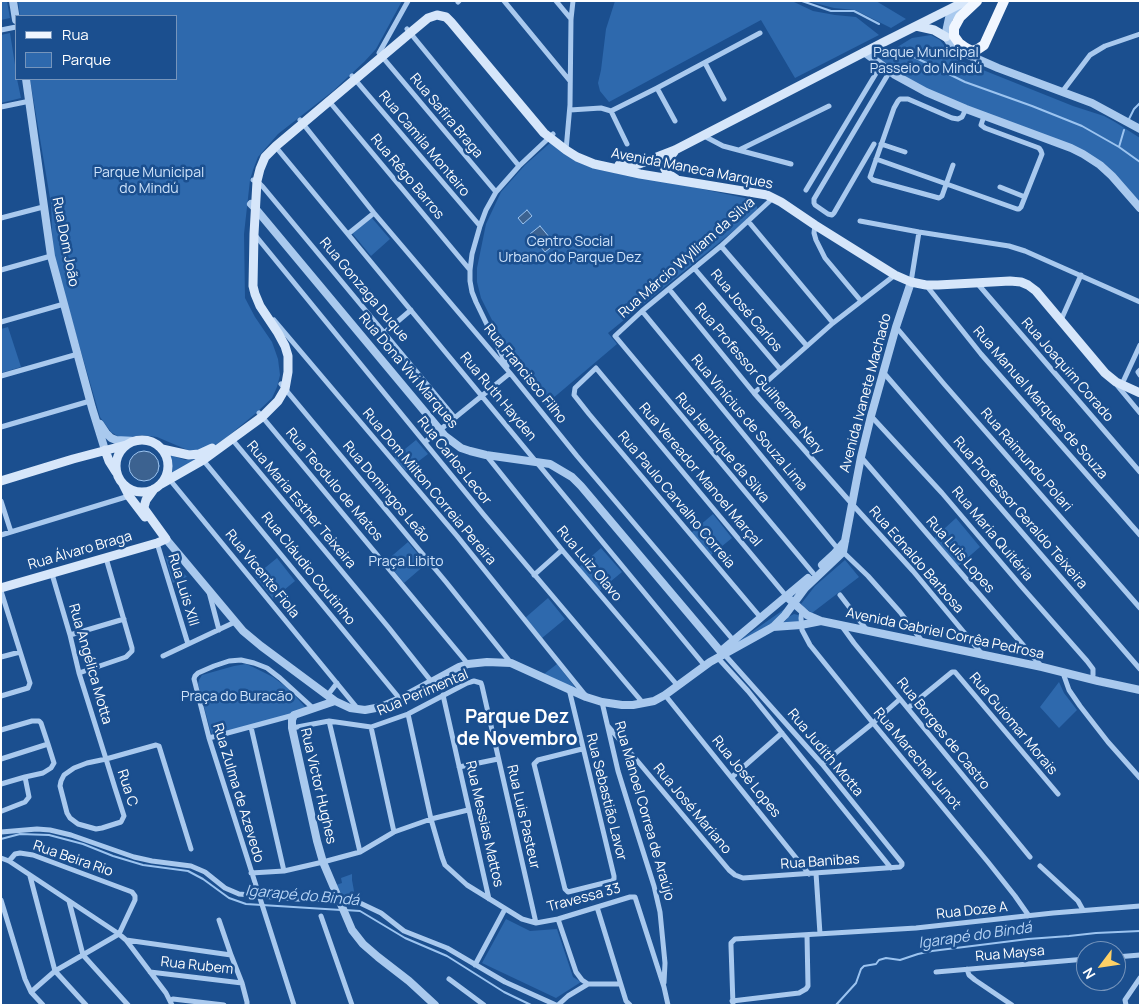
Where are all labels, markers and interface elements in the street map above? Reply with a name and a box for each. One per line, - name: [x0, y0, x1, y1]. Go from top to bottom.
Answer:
- legend: [15, 15, 178, 80]
- text: Rua: [62, 24, 89, 45]
- park label: Paque Municipal Passeio do Mindú: [870, 45, 982, 78]
- text: Parque: [62, 49, 111, 70]
- street label: Rua Safira Braga: [406, 70, 486, 162]
- street label: Rua Camila Monteiro: [375, 88, 473, 200]
- street label: Rua Rêgo Barros: [367, 131, 447, 223]
- street label: Avenida Maneca Marques: [610, 145, 774, 193]
- park label: Parque Municipal do Mindú: [94, 165, 204, 198]
- street label: Rua Márcio Wylliam da Silva: [615, 194, 759, 322]
- street label: Rua Dom João: [48, 196, 82, 288]
- park label: Centro Social Urbano do Parque Dez: [498, 234, 642, 266]
- street label: Rua Gonzaga Duque: [316, 235, 412, 345]
- street label: Rua José Carlos: [707, 266, 785, 356]
- street label: Rua Professor Guilherme Nery: [691, 300, 827, 458]
- street label: Rua Dona Vivi Marques: [355, 310, 461, 432]
- street label: Avenida Ivanete Machado: [837, 312, 895, 474]
- street label: Rua Joaquim Corado: [1017, 315, 1117, 425]
- street label: Rua Francisco Filho: [480, 321, 570, 427]
- street label: Rua Manuel Marques de Souza: [969, 323, 1111, 483]
- street label: Rua Ruth Hayden: [456, 349, 540, 445]
- street label: Rua Vinícius de Souza Lima: [687, 352, 811, 494]
- street label: Rua Henrique da Silva: [671, 390, 773, 506]
- street label: Rua Vereador Manoel Marçal: [635, 400, 765, 550]
- street label: Rua Dom Milton Correia Pereira: [359, 405, 499, 569]
- street label: Rua Raimundo Polari: [977, 405, 1075, 515]
- street label: Rua Carlos Lecor: [413, 414, 495, 508]
- street label: Rua Teodulo de Matos: [282, 425, 386, 545]
- street label: Rua Paulo Carvalho Correia: [614, 428, 738, 572]
- street label: Rua Professor Geraldo Teixeira: [949, 433, 1091, 593]
- street label: Rua Maria Esther Teixeira: [243, 438, 359, 572]
- street label: Rua Domingos Leão: [339, 438, 433, 546]
- street label: Rua Maria Quitéria: [948, 483, 1036, 585]
- street label: Rua Ednaldo Barbosa: [865, 503, 967, 617]
- street label: Rua Cláudio Coutinho: [257, 509, 359, 629]
- street label: Rua Luis Lopes: [922, 513, 998, 597]
- street label: Rua Luiz Olavo: [553, 523, 625, 605]
- street label: Rua Vicente Fiola: [221, 526, 303, 622]
- street label: Rua Álvaro Braga: [26, 528, 134, 574]
- street label: Rua Luis XIII: [164, 552, 202, 628]
- park label: Praça Libito: [369, 554, 443, 570]
- street label: Rua Angélica Motta: [65, 602, 115, 726]
- street label: Avenida Gabriel Corrêa Pedrosa: [844, 605, 1046, 663]
- street label: Rua Perimental: [375, 666, 471, 720]
- street label: Rua Guiomar Morais: [965, 670, 1061, 778]
- street label: Rua Borges de Castro: [893, 675, 993, 793]
- park label: Praça do Buracão: [181, 689, 293, 705]
- street label: Rua Marechal Junot: [870, 705, 964, 813]
- street label: Rua Judith Motta: [784, 706, 866, 800]
- district label: Parque Dez de Novembro: [456, 707, 578, 751]
- street label: Rua Manoel Correa de Araújo: [610, 719, 678, 903]
- street label: Rua Zulma de Azevedo: [209, 721, 267, 865]
- street label: Rua Victor Hughes: [296, 726, 340, 846]
- street label: Rua Sebastião Lavor: [582, 732, 630, 862]
- street label: Rua José Lopes: [708, 733, 784, 821]
- street label: Rua Messias Mattos: [461, 759, 507, 889]
- street label: Rua José Mariano: [649, 760, 735, 858]
- street label: Rua Luis Pasteur: [503, 763, 543, 871]
- street label: Rua C: [113, 767, 141, 809]
- street label: Rua Beira Rio: [31, 837, 115, 881]
- street label: Rua Banibas: [780, 851, 860, 873]
- street label: Travessa 33: [545, 880, 623, 916]
- water label: Igarapé do Bindá: [244, 882, 360, 910]
- street label: Rua Doze A: [935, 899, 1009, 923]
- water label: Igarapé do Bindá: [917, 919, 1033, 953]
- north arrow: [1076, 941, 1126, 991]
- street label: Rua Maysa: [975, 943, 1045, 965]
- street label: Rua Rubem: [160, 954, 234, 978]
- text: N: [1078, 964, 1099, 983]

